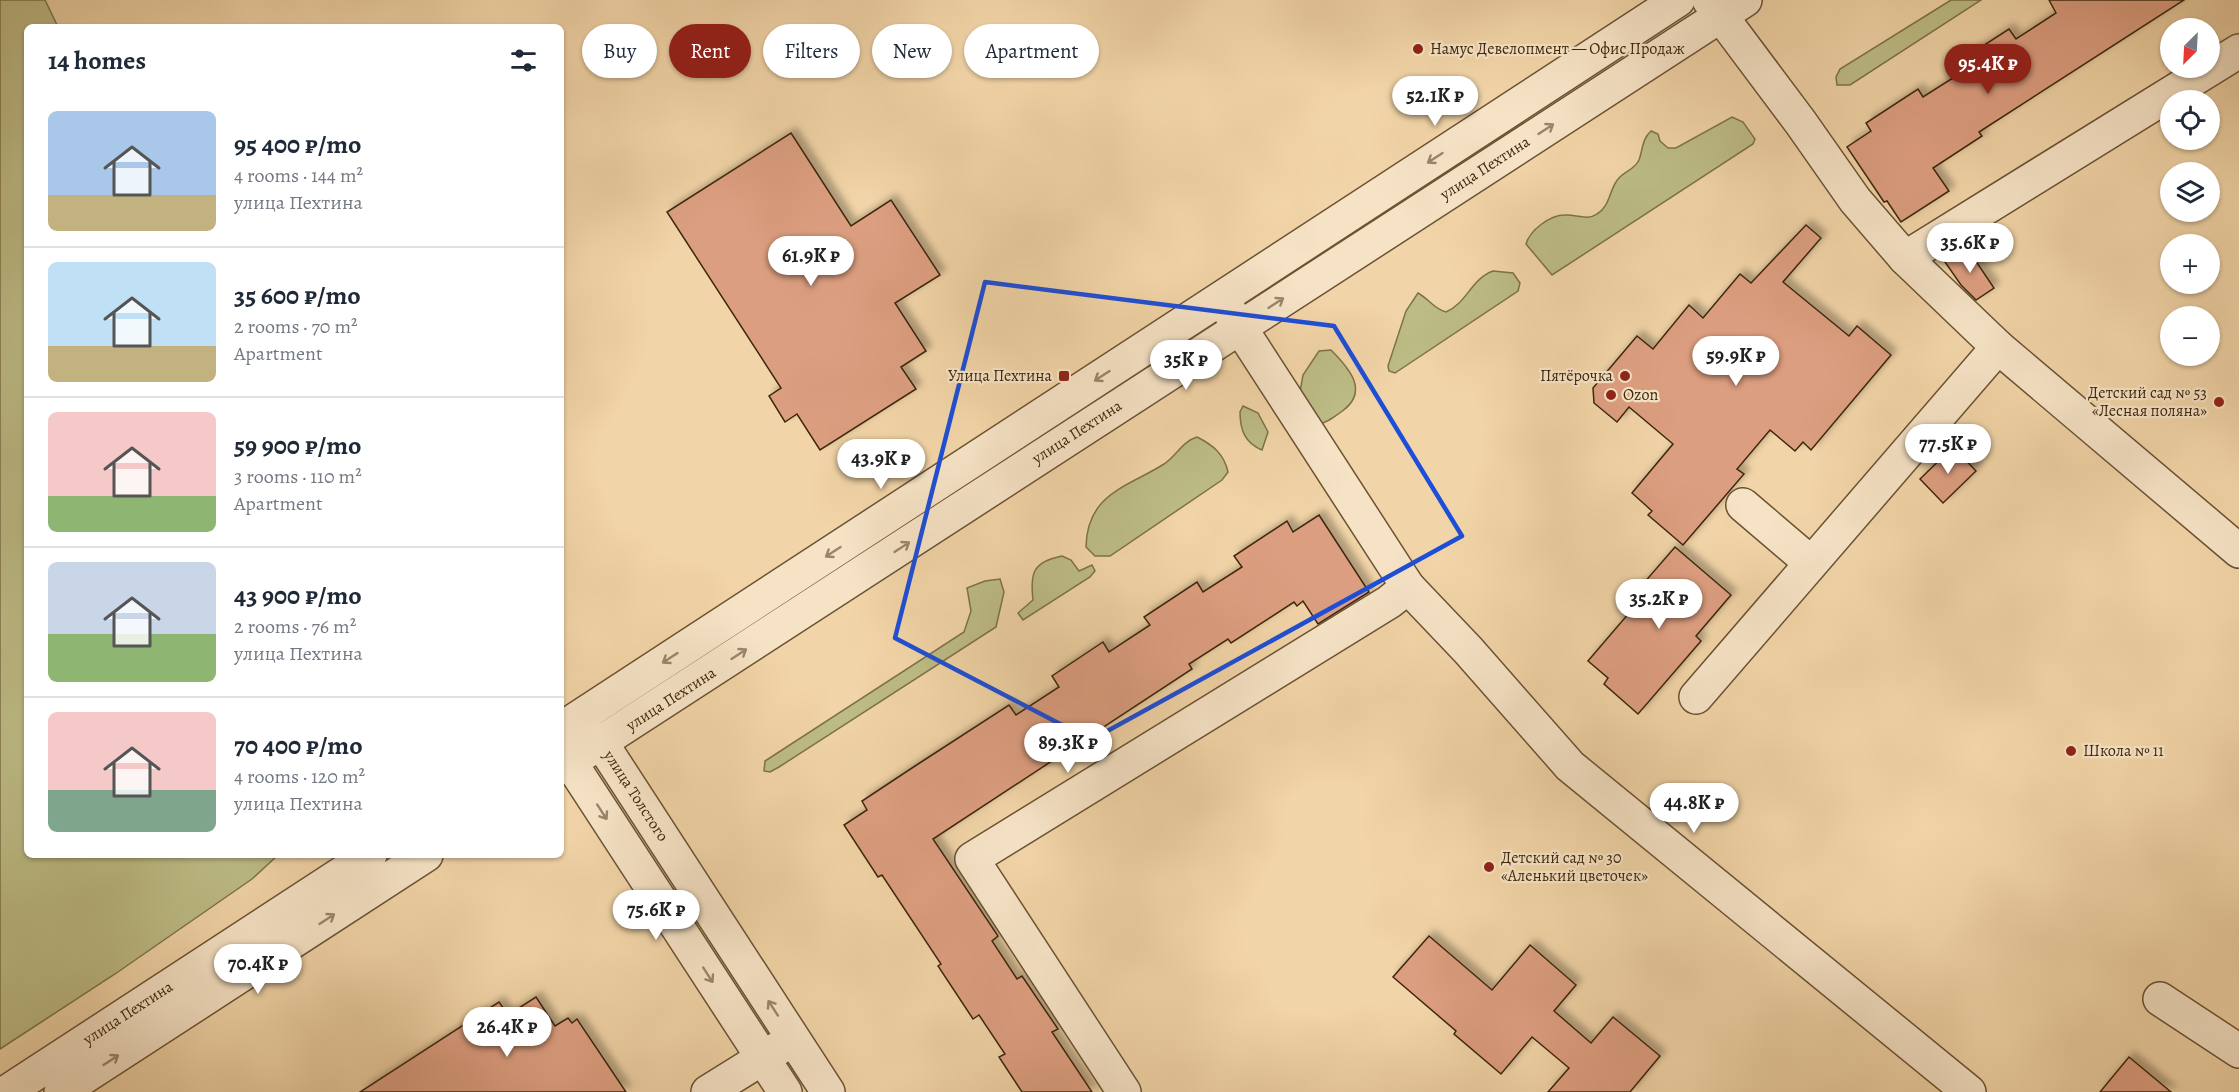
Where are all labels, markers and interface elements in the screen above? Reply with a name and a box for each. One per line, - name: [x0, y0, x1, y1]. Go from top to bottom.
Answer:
- north arrow: [2160, 18, 2220, 78]
- map controls: [2160, 18, 2220, 366]
- chip: Buy: [582, 24, 657, 78]
- chip: Rent: [669, 24, 751, 78]
- chip: Filters: [763, 24, 860, 78]
- chip: New: [872, 24, 952, 78]
- chip: Apartment: [964, 24, 1099, 78]
- place label: Намус Девелопмент — Офис Продаж: [1430, 38, 1685, 60]
- marker: Намус Девелопмент — Офис Продаж: [1411, 42, 1425, 56]
- text: 14 homes: [48, 43, 146, 78]
- icon: filters: [507, 44, 540, 77]
- pin: 95.4K ₽: [1933, 44, 2043, 95]
- text: 95.4K ₽: [1958, 50, 2018, 77]
- pin: 52.1K ₽: [1380, 76, 1490, 127]
- text: 52.1K ₽: [1406, 82, 1464, 109]
- button: locate: [2160, 90, 2220, 150]
- one-way arrow: [1537, 122, 1554, 134]
- text: 95 400 ₽/mo: [234, 127, 362, 162]
- street label: улица Пехтина: [1435, 130, 1535, 206]
- icon: home: [96, 135, 168, 207]
- one-way arrow: [1427, 152, 1444, 164]
- text: 4 rooms · 144 m²: [234, 162, 363, 189]
- button: layers: [2160, 162, 2220, 222]
- text: улица Пехтина: [234, 189, 363, 216]
- pin: 35.6K ₽: [1915, 223, 2025, 274]
- text: 35.6K ₽: [1941, 229, 1999, 256]
- button: +: [2160, 234, 2220, 294]
- pin: 61.9K ₽: [756, 236, 866, 287]
- text: 61.9K ₽: [782, 242, 840, 269]
- text: 35 600 ₽/mo: [234, 278, 361, 313]
- icon: home: [96, 286, 168, 358]
- one-way arrow: [1267, 296, 1284, 308]
- button: −: [2160, 306, 2220, 366]
- text: 2 rooms · 70 m²: [234, 313, 358, 340]
- pin: 59.9K ₽: [1681, 336, 1791, 387]
- text: Apartment: [234, 340, 323, 367]
- pin: 35K ₽: [1144, 340, 1228, 391]
- text: 59.9K ₽: [1706, 342, 1766, 369]
- text: 35K ₽: [1164, 346, 1208, 373]
- place label: Улица Пехтина: [948, 365, 1053, 387]
- place label: Пятёрочка: [1540, 365, 1614, 387]
- marker: Улица Пехтина: [1057, 369, 1071, 383]
- marker: Пятёрочка: [1618, 369, 1632, 383]
- one-way arrow: [1094, 370, 1111, 382]
- place label: Детский сад № 53 «Лесная поляна»: [2088, 382, 2207, 422]
- place label: Ozon: [1623, 384, 1658, 406]
- marker: Ozon: [1604, 388, 1618, 402]
- street label: улица Пехтина: [1027, 394, 1127, 470]
- marker: Детский сад № 53 «Лесная поляна»: [2212, 395, 2226, 409]
- pin: 77.5K ₽: [1893, 424, 2003, 475]
- text: 59 900 ₽/mo: [234, 428, 361, 463]
- text: 77.5K ₽: [1919, 430, 1977, 457]
- icon: home: [96, 436, 168, 508]
- pin: 43.9K ₽: [826, 439, 936, 490]
- text: 43.9K ₽: [851, 445, 911, 472]
- text: 3 rooms · 110 m²: [234, 463, 362, 490]
- text: Apartment: [234, 490, 323, 517]
- one-way arrow: [893, 541, 910, 553]
- one-way arrow: [825, 546, 842, 558]
- text: 43 900 ₽/mo: [234, 578, 362, 613]
- pin: 35.2K ₽: [1604, 579, 1714, 630]
- text: 35.2K ₽: [1629, 585, 1689, 612]
- icon: home: [96, 586, 168, 658]
- text: 2 rooms · 76 m²: [234, 613, 356, 640]
- text: улица Пехтина: [234, 640, 363, 667]
- one-way arrow: [730, 648, 747, 660]
- one-way arrow: [662, 652, 679, 664]
- street label: улица Пехтина: [621, 661, 721, 737]
- pin: 89.3K ₽: [1013, 723, 1123, 774]
- text: 70 400 ₽/mo: [234, 728, 363, 763]
- text: 89.3K ₽: [1038, 729, 1098, 756]
- icon: home: [96, 736, 168, 808]
- place label: Школа № 11: [2083, 740, 2164, 762]
- marker: Школа № 11: [2064, 744, 2078, 758]
- street label: улица Толстого: [598, 745, 674, 846]
- text: 4 rooms · 120 m²: [234, 763, 365, 790]
- pin: 44.8K ₽: [1639, 783, 1749, 834]
- text: 44.8K ₽: [1664, 789, 1724, 816]
- text: улица Пехтина: [234, 790, 363, 817]
- one-way arrow: [596, 803, 608, 819]
- place label: Детский сад № 30 «Аленький цветочек»: [1501, 847, 1648, 887]
- marker: Детский сад № 30 «Аленький цветочек»: [1482, 860, 1496, 874]
- pin: 75.6K ₽: [601, 890, 711, 941]
- text: 75.6K ₽: [627, 896, 685, 923]
- one-way arrow: [318, 913, 335, 925]
- pin: 70.4K ₽: [203, 944, 313, 995]
- text: 70.4K ₽: [228, 950, 288, 977]
- one-way arrow: [703, 966, 715, 983]
- street label: улица Пехтина: [78, 975, 178, 1051]
- one-way arrow: [767, 999, 780, 1016]
- pin: 26.4K ₽: [452, 1007, 562, 1058]
- text: 26.4K ₽: [477, 1013, 537, 1040]
- one-way arrow: [102, 1054, 118, 1066]

